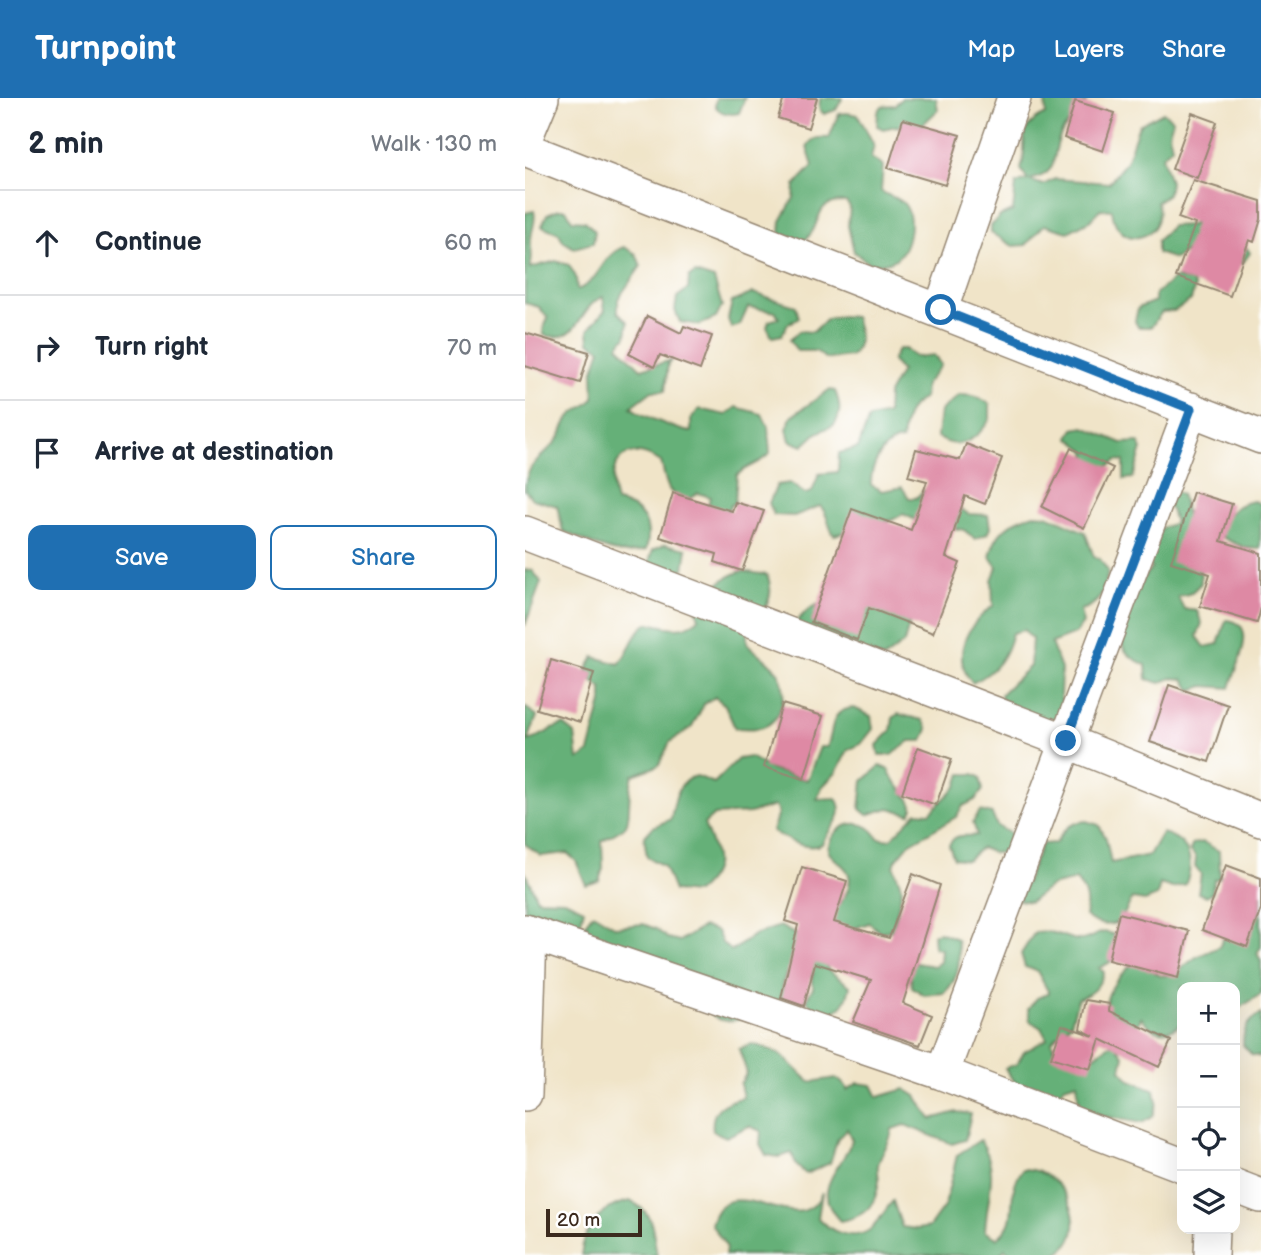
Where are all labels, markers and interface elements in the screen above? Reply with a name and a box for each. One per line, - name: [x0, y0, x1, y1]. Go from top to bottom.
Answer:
- text: Turnpoint: [35, 29, 176, 69]
- text: Map: [967, 35, 1015, 64]
- text: Layers: [1053, 35, 1124, 64]
- text: Share: [1162, 35, 1226, 64]
- text: 2 min: [28, 126, 104, 162]
- text: Walk · 130 m: [371, 130, 497, 158]
- icon: ahead: [28, 224, 66, 262]
- text: Continue: [95, 227, 202, 258]
- text: 60 m: [444, 229, 497, 257]
- route start: [925, 294, 956, 325]
- icon: right: [28, 329, 66, 367]
- text: Turn right: [95, 332, 208, 363]
- text: 70 m: [447, 334, 497, 362]
- icon: arrive: [28, 434, 66, 472]
- text: Arrive at destination: [95, 437, 334, 468]
- button: Save: [28, 525, 256, 590]
- button: Share: [270, 525, 497, 590]
- route end: [1050, 725, 1081, 756]
- map controls: [1177, 982, 1240, 1234]
- button: +: [1177, 982, 1240, 1045]
- button: −: [1177, 1045, 1240, 1108]
- button: locate: [1177, 1108, 1240, 1171]
- button: layers: [1177, 1171, 1240, 1234]
- scale bar: [546, 1206, 642, 1238]
- text: 20 m: [557, 1209, 600, 1232]

